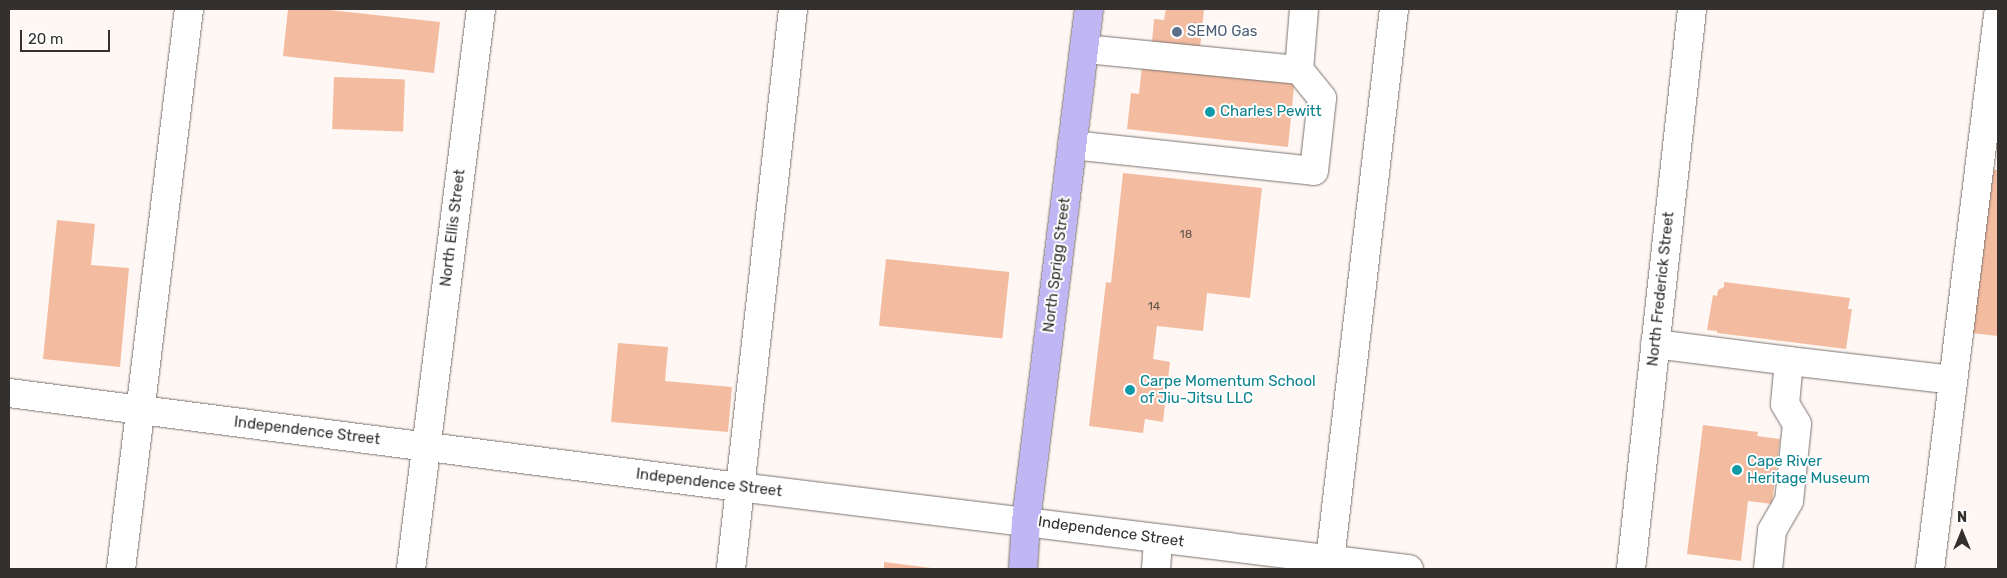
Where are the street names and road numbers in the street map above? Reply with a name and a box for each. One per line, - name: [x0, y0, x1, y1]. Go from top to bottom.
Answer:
- street label: North Ellis Street: [437, 168, 469, 288]
- street label: North Sprigg Street: [1040, 196, 1074, 334]
- street label: North Frederick Street: [1644, 211, 1678, 367]
- street label: Independence Street: [233, 413, 381, 449]
- street label: Independence Street: [635, 465, 783, 501]
- street label: Independence Street: [1037, 513, 1185, 551]

